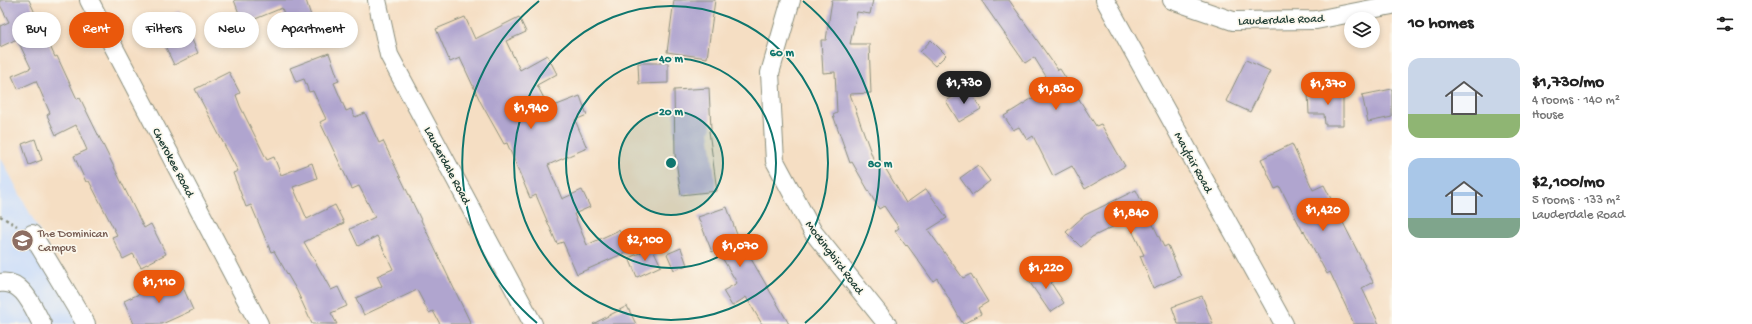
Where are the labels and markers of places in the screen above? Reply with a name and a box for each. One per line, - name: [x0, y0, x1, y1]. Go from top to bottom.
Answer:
- pin: $1,730: [931, 71, 997, 105]
- pin: $1,370: [1295, 72, 1361, 106]
- pin: $1,830: [1023, 77, 1089, 111]
- pin: $1,940: [498, 96, 564, 130]
- centre of rings: [664, 156, 678, 170]
- pin: $1,420: [1290, 198, 1356, 232]
- pin: $1,840: [1098, 201, 1164, 235]
- school or university icon: The Dominican Campus: [9, 227, 35, 253]
- place label: The Dominican Campus: [37, 228, 108, 256]
- pin: $2,100: [612, 228, 678, 262]
- pin: $1,070: [707, 234, 773, 268]
- pin: $1,220: [1013, 256, 1079, 290]
- pin: $1,110: [126, 270, 192, 304]

